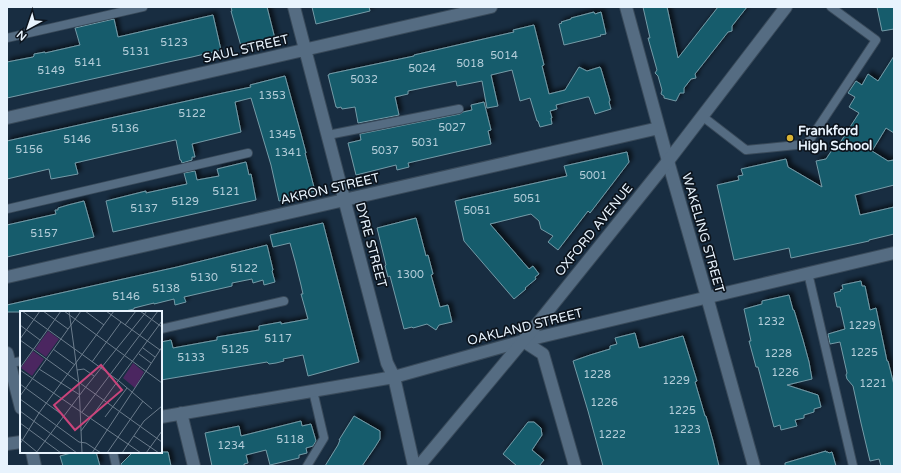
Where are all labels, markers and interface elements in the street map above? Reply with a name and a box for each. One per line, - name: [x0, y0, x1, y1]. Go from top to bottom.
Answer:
- north arrow: [8, 8, 48, 48]
- text: N: [14, 27, 29, 43]
- street label: SAUL STREET: [202, 31, 290, 67]
- house number: 5123: [160, 36, 188, 49]
- house number: 5131: [122, 45, 150, 58]
- house number: 5014: [490, 49, 518, 62]
- house number: 5141: [74, 56, 102, 69]
- house number: 5018: [456, 57, 484, 70]
- house number: 5024: [408, 62, 436, 75]
- house number: 5149: [37, 64, 65, 77]
- house number: 5032: [350, 73, 378, 86]
- house number: 1353: [258, 89, 286, 102]
- house number: 5122: [178, 107, 206, 120]
- house number: 5027: [438, 121, 466, 134]
- house number: 5136: [111, 122, 139, 135]
- place label: Frankford High School: [798, 123, 872, 154]
- house number: 1345: [268, 128, 296, 141]
- house number: 5146: [63, 133, 91, 146]
- marker: Frankford High School: [785, 133, 795, 143]
- house number: 5031: [411, 136, 439, 149]
- house number: 5156: [15, 143, 43, 156]
- house number: 5037: [371, 144, 399, 157]
- house number: 1341: [274, 146, 302, 159]
- house number: 5001: [579, 169, 607, 182]
- street label: AKRON STREET: [279, 170, 381, 208]
- street label: WAKELING STREET: [678, 171, 728, 295]
- street label: OXFORD AVENUE: [552, 180, 636, 280]
- house number: 5121: [212, 185, 240, 198]
- house number: 5051: [513, 192, 541, 205]
- house number: 5129: [171, 195, 199, 208]
- street label: DYRE STREET: [352, 201, 390, 290]
- house number: 5137: [130, 202, 158, 215]
- house number: 5051: [463, 204, 491, 217]
- house number: 5157: [30, 227, 58, 240]
- house number: 5122: [230, 262, 258, 275]
- house number: 1300: [396, 268, 424, 281]
- house number: 5130: [190, 271, 218, 284]
- house number: 5138: [152, 282, 180, 295]
- house number: 5146: [112, 290, 140, 303]
- street label: OAKLAND STREET: [466, 305, 584, 349]
- inset map: [20, 311, 162, 453]
- house number: 1232: [757, 315, 785, 328]
- house number: 1229: [848, 319, 876, 332]
- house number: 5117: [264, 332, 292, 345]
- house number: 5125: [221, 343, 249, 356]
- house number: 1225: [850, 346, 878, 359]
- house number: 1228: [764, 347, 792, 360]
- house number: 5133: [177, 351, 205, 364]
- house number: 1226: [771, 366, 799, 379]
- house number: 1228: [583, 368, 611, 381]
- house number: 1229: [662, 374, 690, 387]
- house number: 1221: [859, 377, 887, 390]
- house number: 1226: [590, 396, 618, 409]
- house number: 1225: [668, 404, 696, 417]
- house number: 1223: [673, 423, 701, 436]
- house number: 1222: [598, 428, 626, 441]
- house number: 5118: [276, 433, 304, 446]
- house number: 1234: [217, 439, 245, 452]

